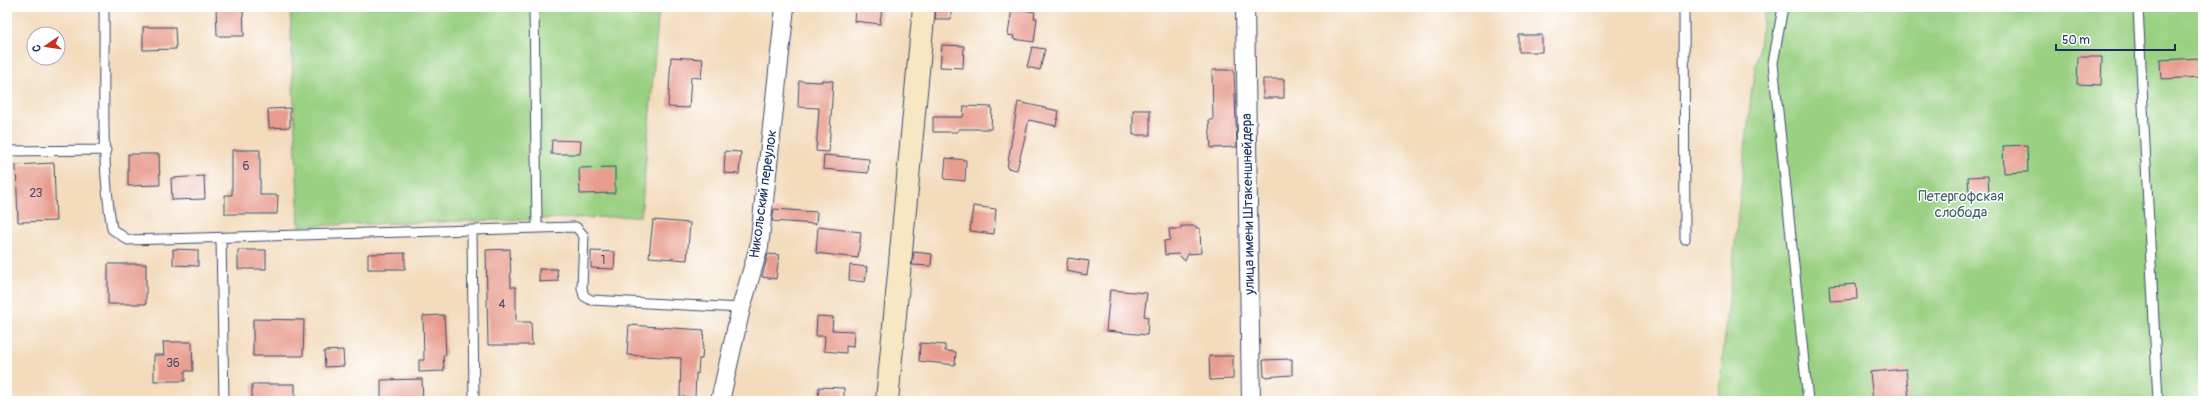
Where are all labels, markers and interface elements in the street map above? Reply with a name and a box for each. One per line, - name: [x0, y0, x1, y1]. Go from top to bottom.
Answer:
- north arrow: [26, 26, 66, 66]
- scale bar: [2056, 26, 2175, 52]
- text: 50 m: [2062, 33, 2090, 48]
- text: С: [30, 43, 44, 53]
- street label: улица имени Штакеншнейдера: [1238, 113, 1258, 296]
- street label: Никольский переулок: [746, 129, 780, 259]
- house number: 6: [243, 159, 250, 174]
- house number: 23: [29, 186, 43, 201]
- park label: Петергофская слобода: [1918, 188, 2004, 221]
- house number: 1: [601, 253, 605, 268]
- house number: 4: [499, 297, 506, 312]
- house number: 36: [166, 356, 180, 371]

